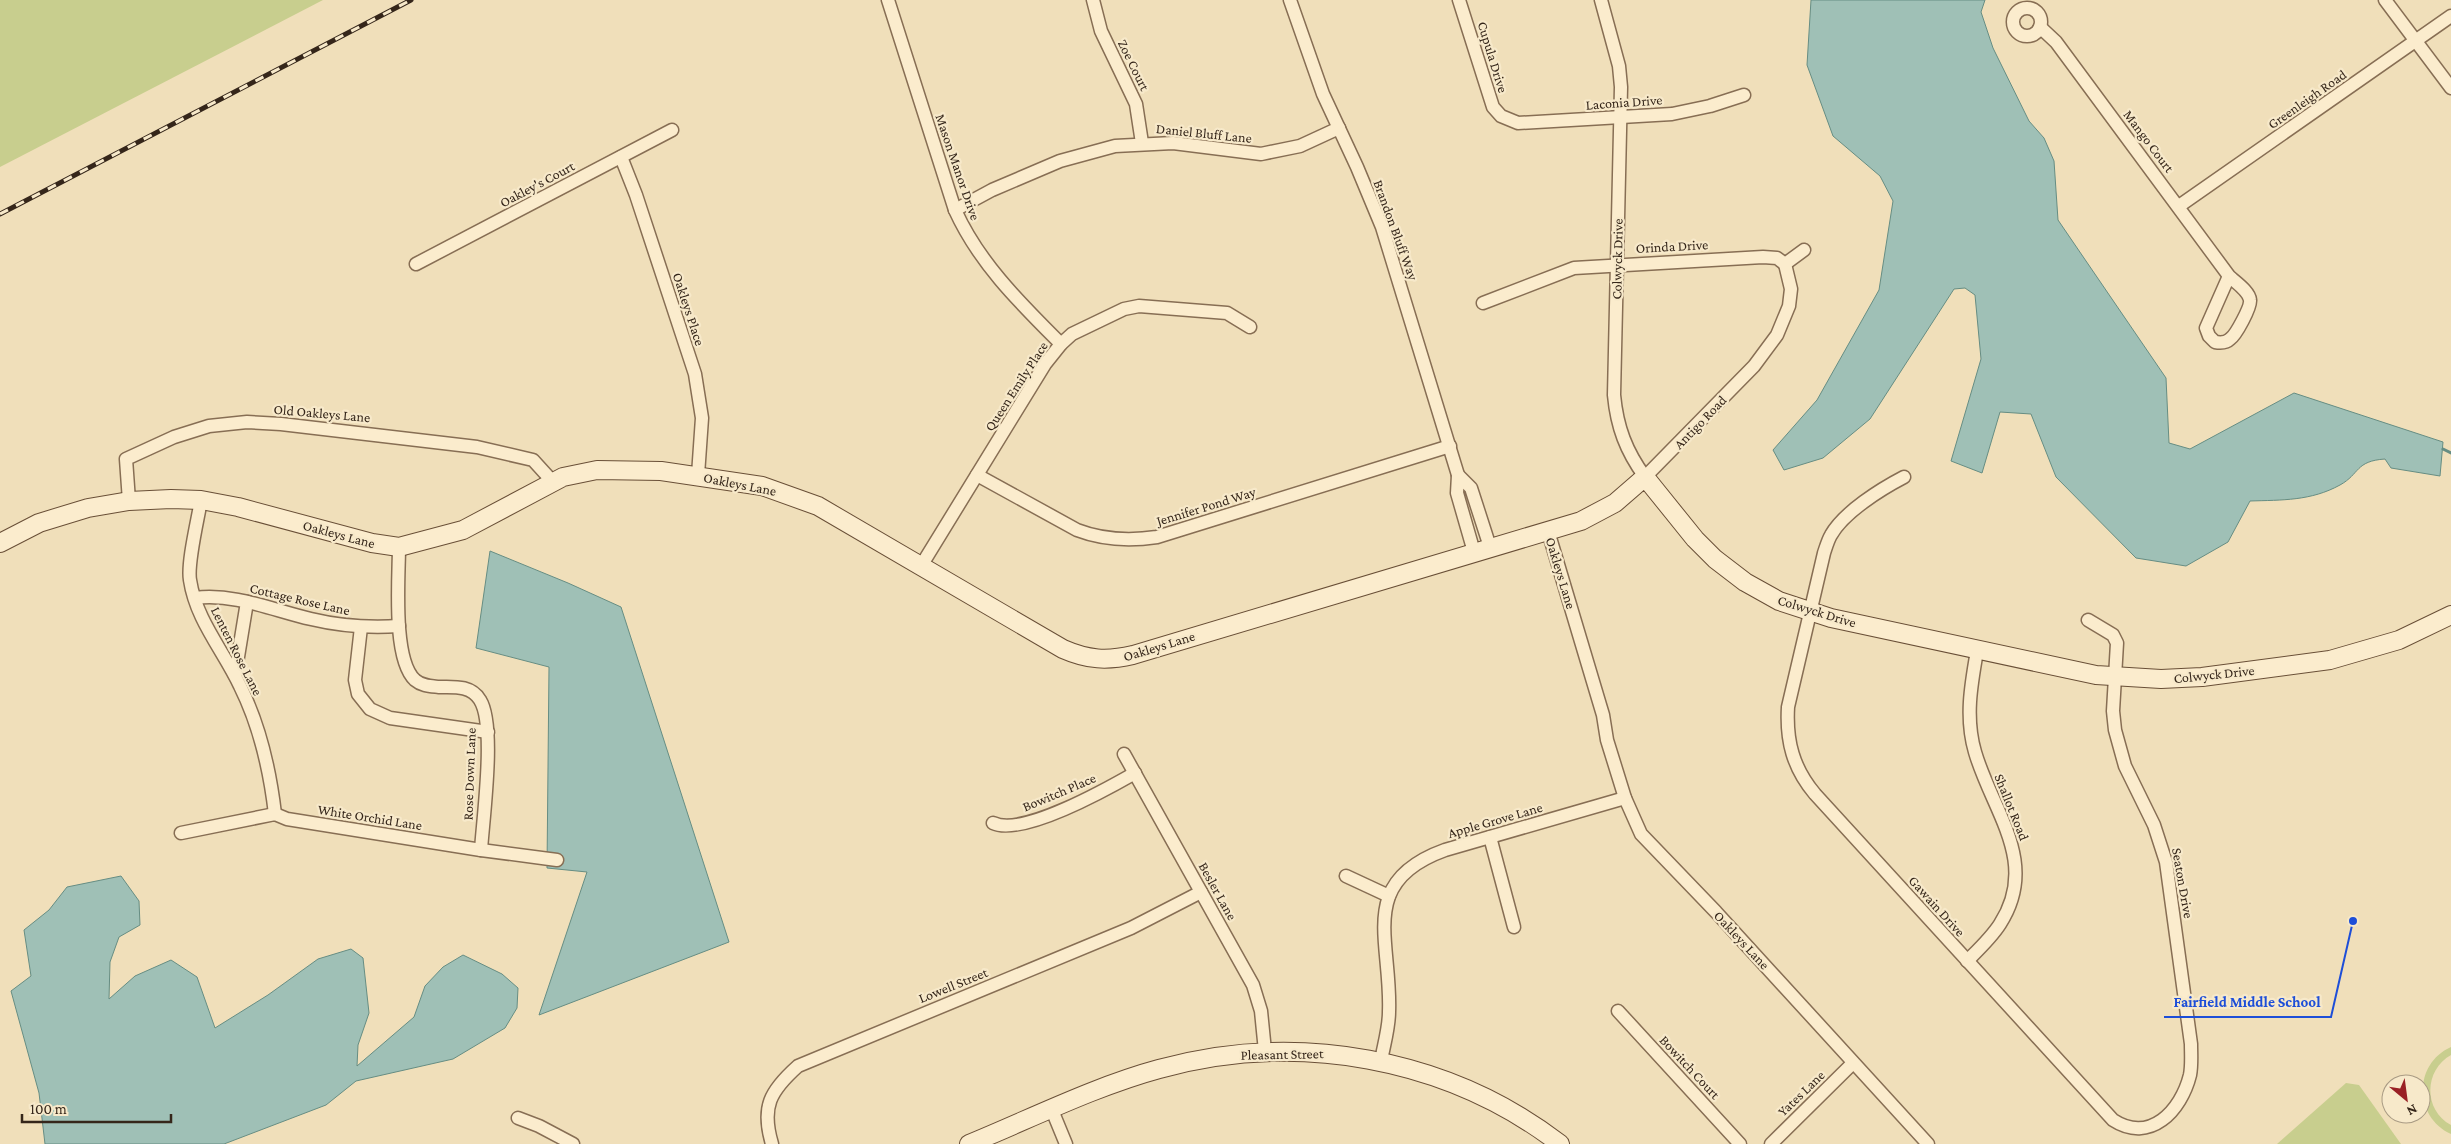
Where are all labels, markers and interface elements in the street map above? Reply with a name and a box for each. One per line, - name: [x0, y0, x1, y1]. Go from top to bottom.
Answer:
- street label: Cupula Drive: [1475, 19, 1511, 95]
- street label: Zoe Court: [1115, 37, 1153, 94]
- street label: Greenleigh Road: [2265, 66, 2350, 132]
- street label: Laconia Drive: [1585, 91, 1663, 113]
- street label: Mango Court: [2120, 107, 2178, 176]
- street label: Mason Manor Drive: [932, 112, 984, 222]
- street label: Daniel Bluff Lane: [1155, 120, 1253, 146]
- street label: Oakley's Court: [497, 157, 577, 210]
- street label: Brandon Bluff Way: [1370, 178, 1422, 283]
- street label: Colwyck Drive: [1608, 218, 1626, 300]
- street label: Orinda Drive: [1635, 236, 1709, 256]
- street label: Oakleys Place: [670, 270, 708, 348]
- street label: Queen Emily Place: [981, 338, 1051, 434]
- street label: Antigo Road: [1670, 391, 1730, 452]
- street label: Old Oakleys Lane: [273, 401, 371, 425]
- street label: Oakleys Lane: [702, 469, 778, 499]
- street label: Jennifer Pond Way: [1152, 483, 1258, 529]
- street label: Oakleys Lane: [301, 517, 377, 551]
- street label: Oakleys Lane: [1543, 535, 1579, 611]
- street label: Cottage Rose Lane: [248, 580, 352, 618]
- street label: Colwyck Drive: [1776, 591, 1858, 631]
- street label: Lenten Rose Lane: [208, 604, 266, 698]
- street label: Oakleys Lane: [1121, 628, 1197, 664]
- street label: Colwyck Drive: [2173, 662, 2255, 686]
- street label: Rose Down Lane: [459, 727, 479, 821]
- street label: Bowitch Place: [1020, 769, 1098, 815]
- street label: Shallot Road: [1991, 771, 2033, 843]
- street label: Apple Grove Lane: [1446, 799, 1544, 841]
- street label: White Orchid Lane: [317, 801, 423, 833]
- street label: Seaton Drive: [2169, 847, 2197, 919]
- street label: Besler Lane: [1196, 859, 1240, 923]
- street label: Gawain Drive: [1906, 872, 1968, 940]
- street label: Oakleys Lane: [1711, 907, 1773, 973]
- street label: Lowell Street: [916, 964, 990, 1006]
- callout: Fairfield Middle School: [2164, 987, 2331, 1017]
- text: Fairfield Middle School: [2173, 994, 2321, 1010]
- street label: Bowitch Court: [1656, 1032, 1724, 1102]
- street label: Pleasant Street: [1240, 1045, 1324, 1063]
- street label: Yates Lane: [1774, 1067, 1828, 1119]
- north arrow: [2381, 1074, 2431, 1124]
- scale bar: [22, 1092, 171, 1124]
- text: 100 m: [30, 1101, 67, 1117]
- text: N: [2404, 1101, 2420, 1120]

